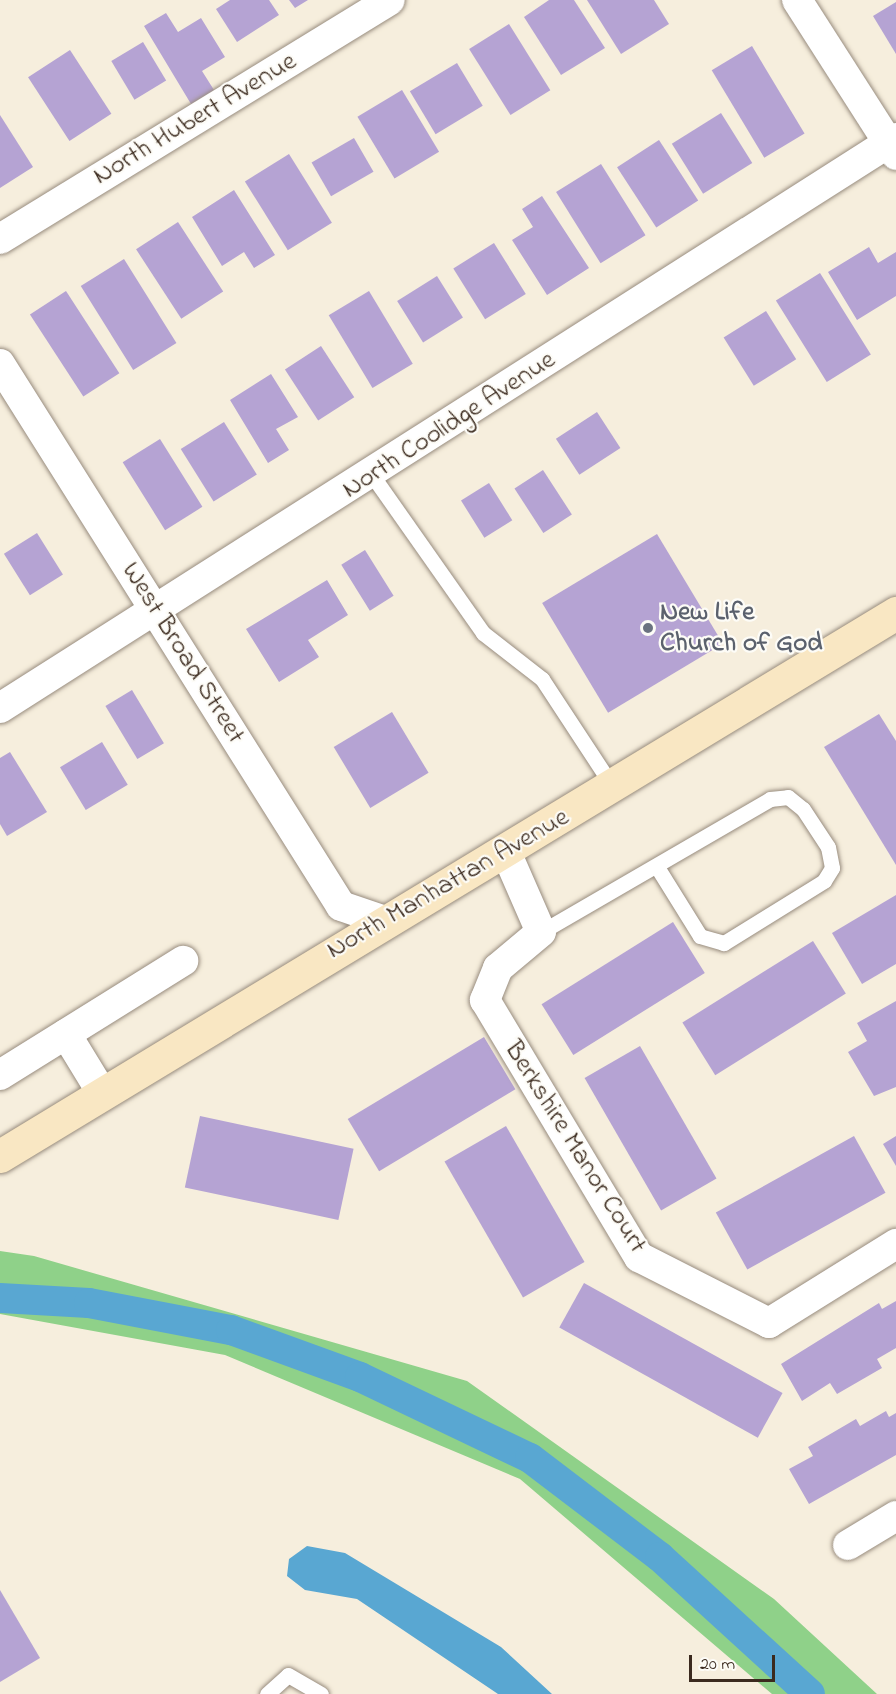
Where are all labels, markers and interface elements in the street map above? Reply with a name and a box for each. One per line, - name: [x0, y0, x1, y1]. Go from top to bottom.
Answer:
- street label: North Hubert Avenue: [87, 45, 303, 193]
- street label: North Coolidge Avenue: [336, 344, 562, 506]
- street label: West Broad Street: [114, 556, 252, 750]
- place label: New Life Church of God: [660, 596, 822, 659]
- marker: New Life Church of God: [641, 621, 655, 635]
- street label: North Manhattan Avenue: [321, 801, 575, 967]
- street label: Berkshire Manor Court: [497, 1035, 653, 1259]
- scale bar: [692, 1643, 778, 1681]
- text: 20 m: [700, 1652, 735, 1678]

